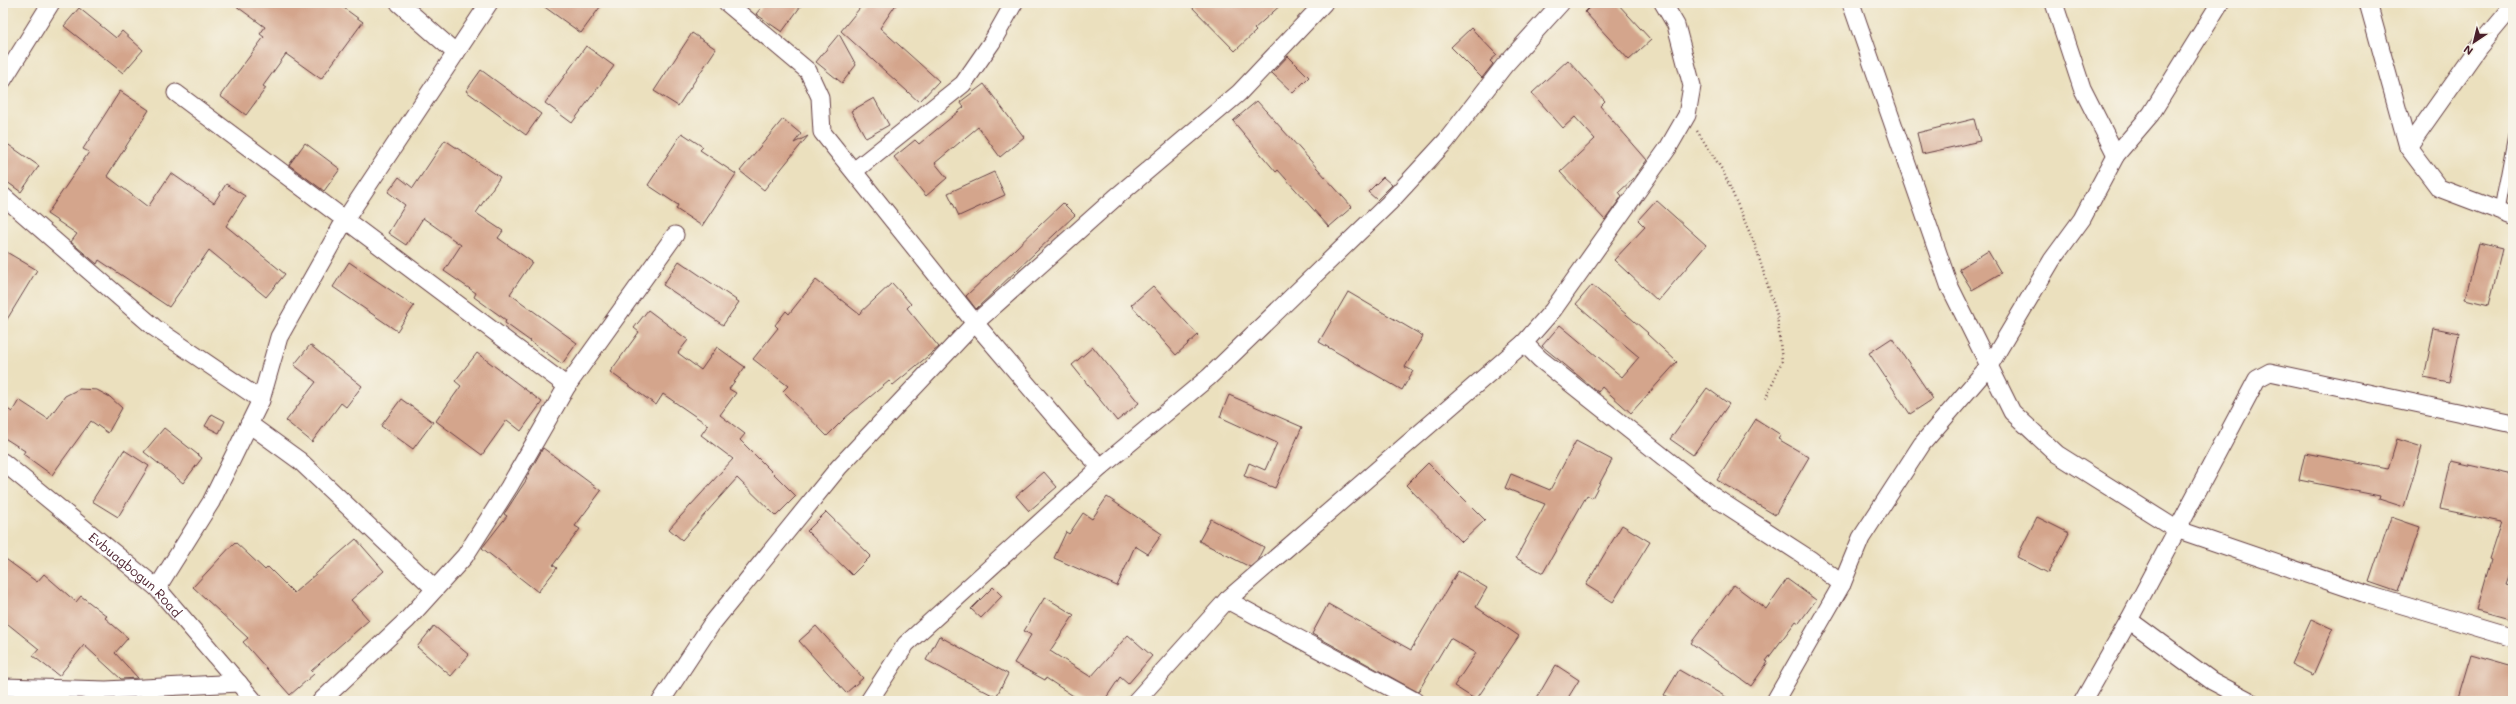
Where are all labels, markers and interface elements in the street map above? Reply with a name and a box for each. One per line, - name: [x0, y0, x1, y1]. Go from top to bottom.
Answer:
- north arrow: [2454, 22, 2494, 62]
- text: N: [2460, 42, 2476, 59]
- street label: Evbuagbogun Road: [86, 528, 186, 620]

